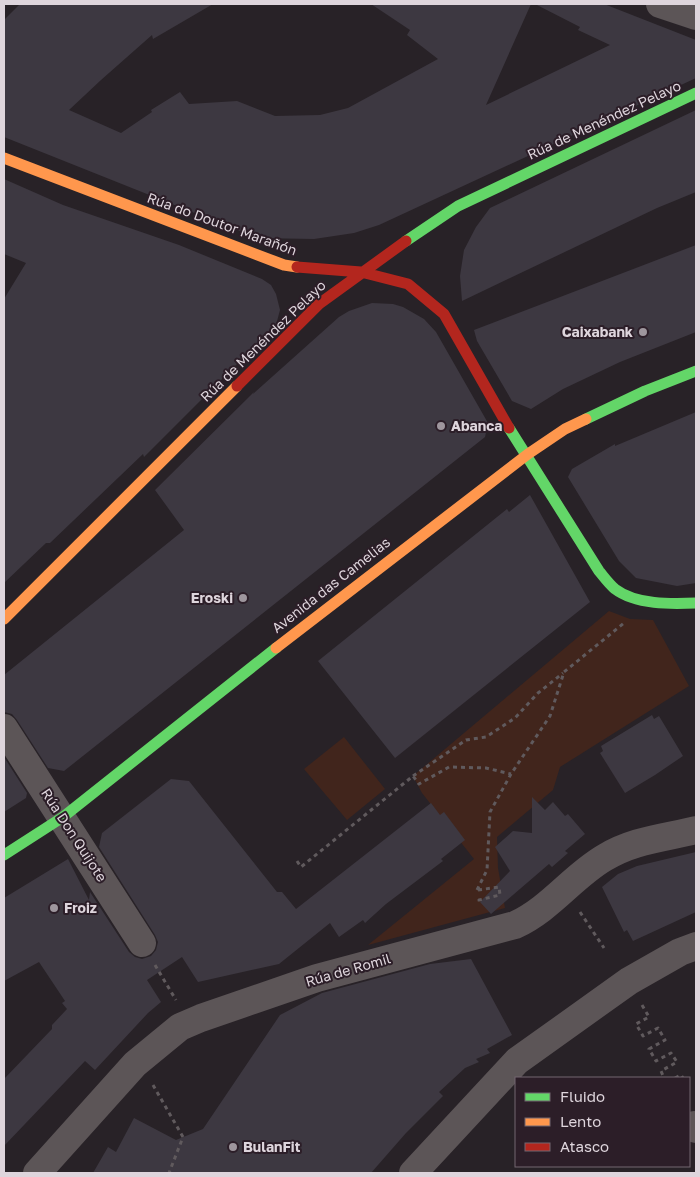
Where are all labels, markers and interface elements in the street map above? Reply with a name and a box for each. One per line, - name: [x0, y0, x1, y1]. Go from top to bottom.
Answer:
- street label: Rúa de Menéndez Pelayo: [524, 76, 683, 163]
- street label: Rúa do Doutor Marañón: [145, 189, 299, 259]
- street label: Rúa de Menéndez Pelayo: [197, 276, 329, 405]
- place label: Caixabank: [562, 323, 633, 340]
- marker: Caixabank: [637, 326, 649, 338]
- place label: Abanca: [451, 417, 502, 434]
- marker: Abanca: [435, 420, 447, 432]
- street label: Avenida das Camelias: [268, 533, 393, 636]
- place label: Eroski: [191, 589, 233, 606]
- marker: Eroski: [237, 592, 249, 604]
- street label: Rúa Don Quijote: [38, 785, 111, 885]
- place label: Froiz: [64, 899, 97, 916]
- marker: Froiz: [48, 902, 60, 914]
- street label: Rúa de Romil: [303, 949, 392, 990]
- legend: [515, 1077, 690, 1167]
- text: Fluido: [560, 1087, 605, 1105]
- text: Lento: [560, 1112, 601, 1130]
- text: Atasco: [560, 1137, 609, 1155]
- place label: BulanFit: [243, 1138, 301, 1155]
- marker: BulanFit: [227, 1141, 239, 1153]

